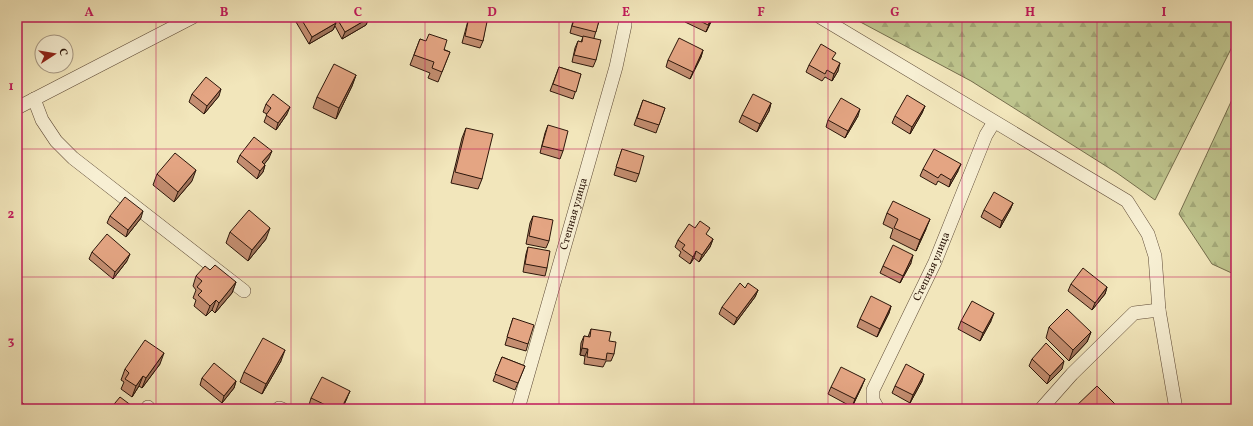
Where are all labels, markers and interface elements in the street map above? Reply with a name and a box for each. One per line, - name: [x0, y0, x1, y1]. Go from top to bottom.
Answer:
- text: A: [84, 4, 94, 22]
- text: B: [220, 4, 229, 22]
- text: C: [354, 4, 362, 22]
- text: D: [487, 4, 497, 22]
- text: E: [622, 4, 630, 22]
- text: F: [757, 4, 765, 22]
- text: G: [890, 4, 900, 22]
- text: H: [1025, 4, 1035, 22]
- text: I: [1162, 4, 1167, 22]
- north arrow: [34, 34, 74, 74]
- text: С: [54, 47, 70, 57]
- text: 1: [8, 78, 14, 96]
- street label: Степная улица: [556, 176, 592, 252]
- text: 2: [8, 206, 15, 224]
- street label: Степная улица: [910, 229, 954, 304]
- text: 3: [8, 333, 15, 351]

